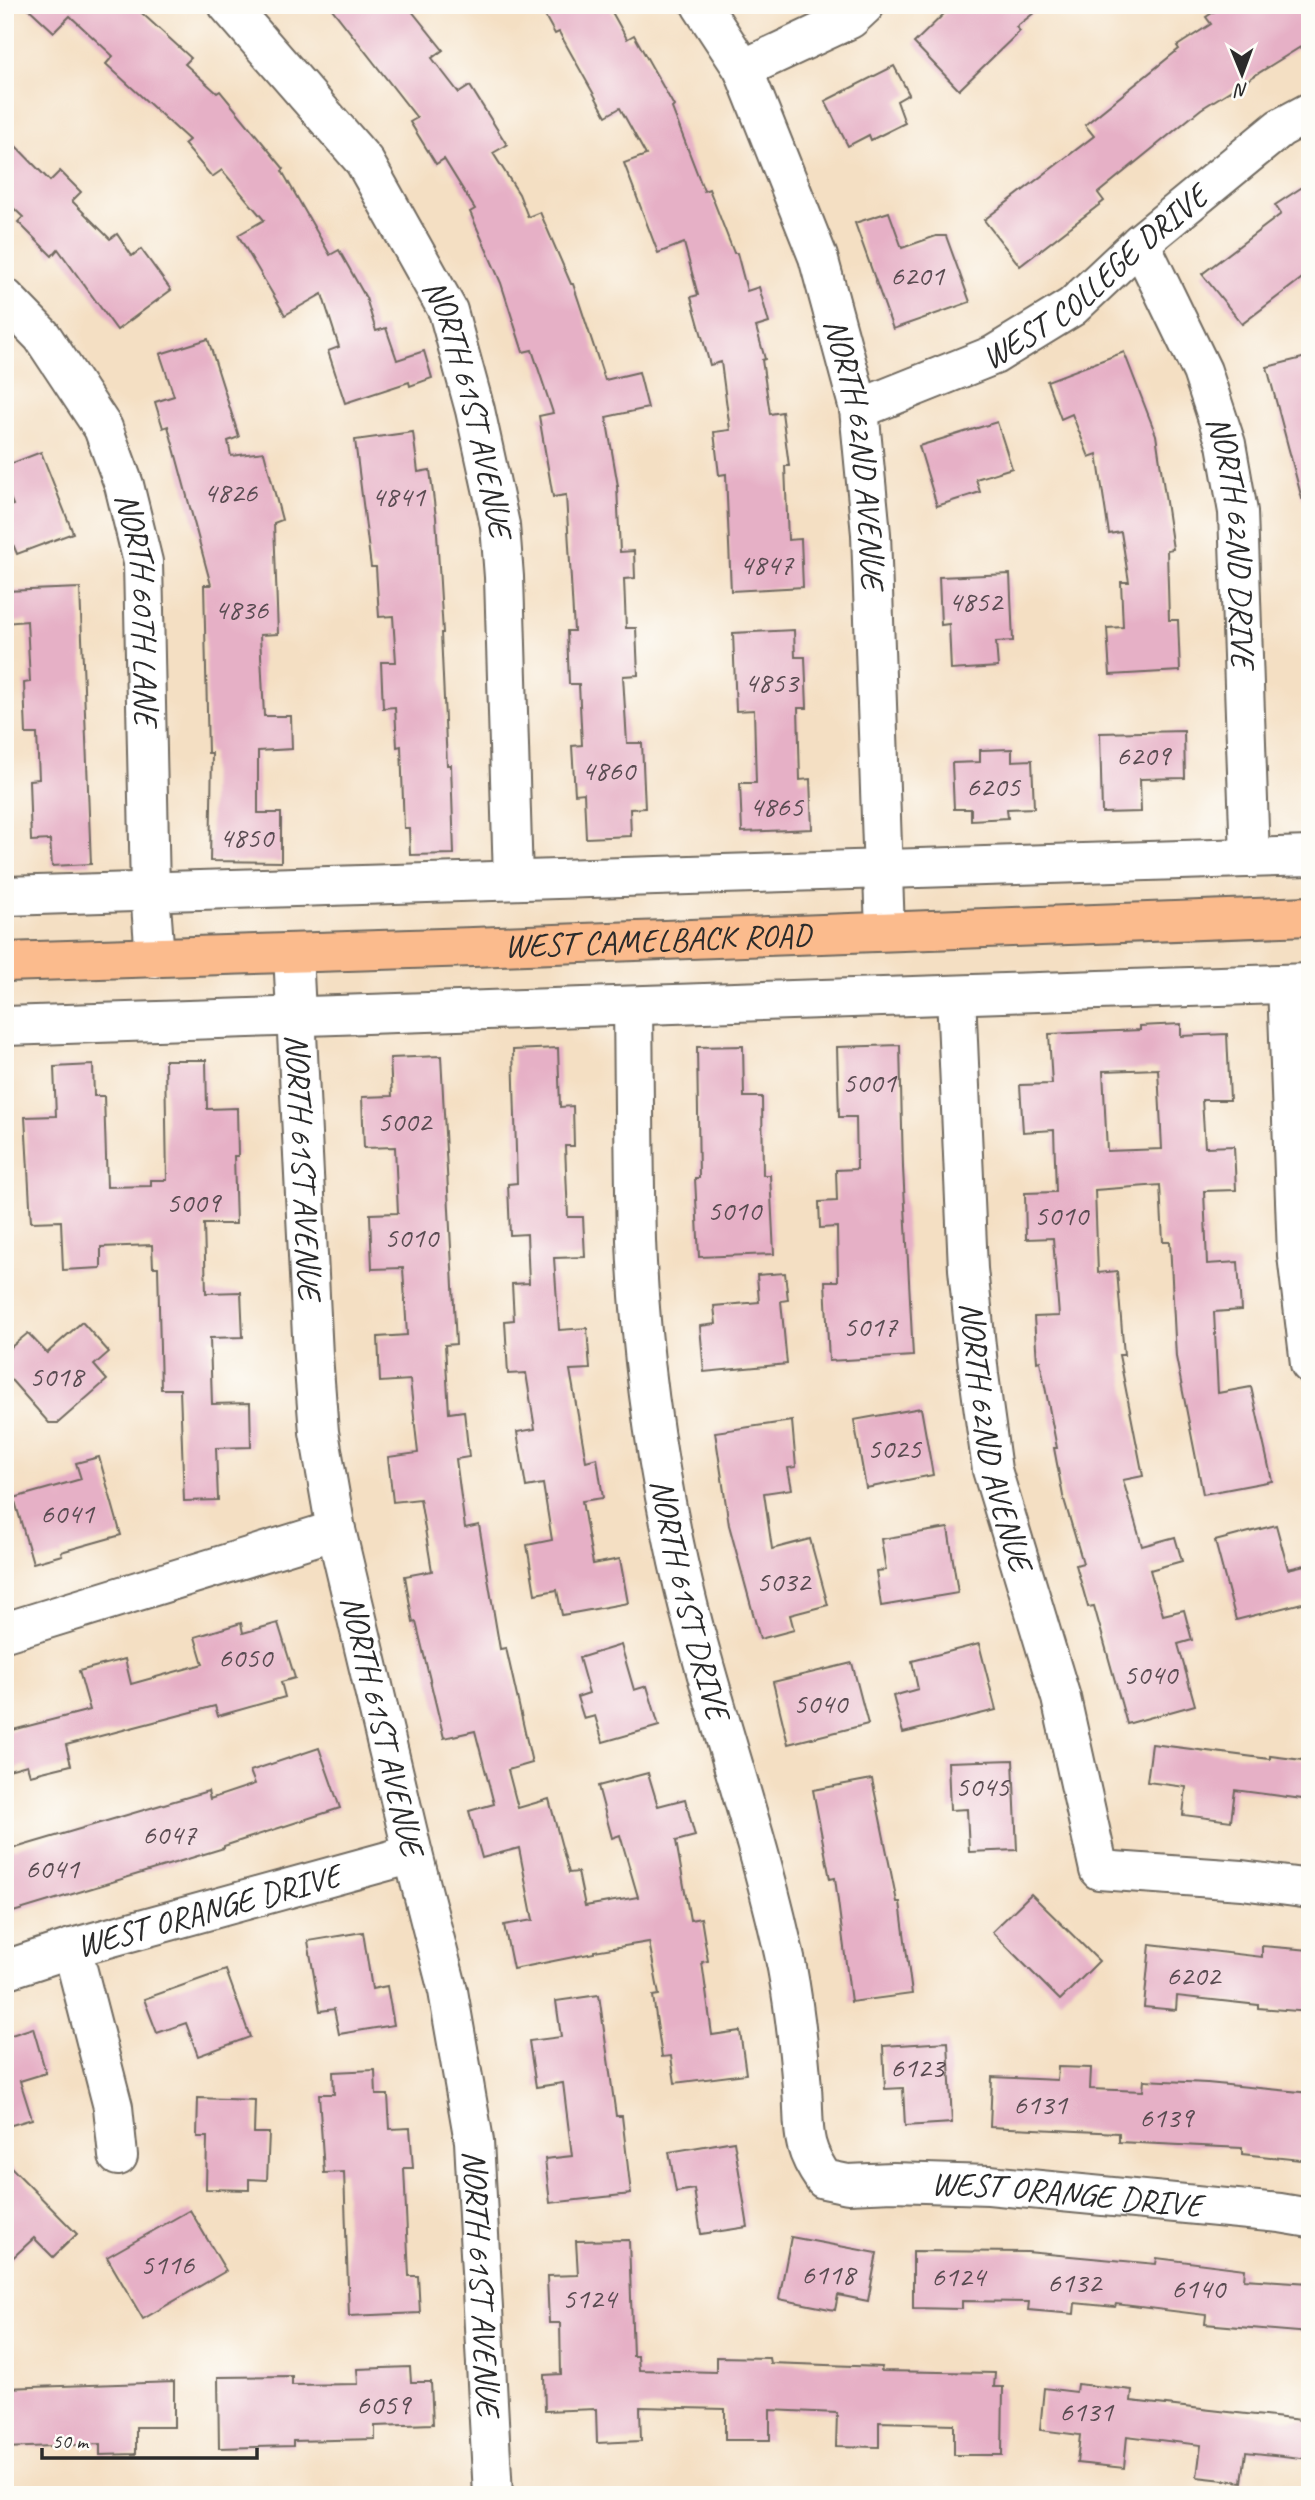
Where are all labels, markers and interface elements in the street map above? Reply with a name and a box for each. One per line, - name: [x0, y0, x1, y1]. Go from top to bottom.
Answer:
- north arrow: [1206, 38, 1276, 108]
- text: N: [1233, 78, 1248, 102]
- street label: WEST COLLEGE DRIVE: [974, 173, 1219, 379]
- house number: 6201: [890, 256, 945, 294]
- street label: NORTH 61ST AVENUE: [413, 271, 522, 543]
- street label: NORTH 62ND AVENUE: [815, 314, 894, 594]
- street label: NORTH 62ND DRIVE: [1197, 410, 1265, 672]
- house number: 4826: [203, 473, 258, 511]
- house number: 4841: [371, 477, 426, 515]
- street label: NORTH 60TH LANE: [106, 489, 168, 730]
- house number: 4847: [739, 545, 794, 583]
- house number: 4852: [948, 582, 1004, 620]
- house number: 4836: [214, 590, 269, 628]
- house number: 4853: [744, 663, 800, 701]
- house number: 6209: [1116, 736, 1173, 774]
- house number: 4860: [581, 751, 637, 789]
- house number: 6205: [966, 767, 1021, 805]
- house number: 4865: [749, 787, 804, 825]
- house number: 4850: [219, 818, 275, 856]
- street label: WEST CAMELBACK ROAD: [504, 913, 815, 967]
- street label: NORTH 61ST AVENUE: [276, 1033, 331, 1305]
- house number: 5001: [842, 1063, 897, 1101]
- house number: 5002: [377, 1102, 433, 1140]
- house number: 5009: [166, 1183, 222, 1221]
- house number: 5010: [707, 1191, 763, 1229]
- house number: 5010: [1034, 1196, 1091, 1234]
- house number: 5010: [384, 1218, 440, 1256]
- street label: NORTH 62ND AVENUE: [951, 1300, 1043, 1580]
- house number: 5017: [843, 1307, 898, 1345]
- house number: 5018: [29, 1357, 85, 1395]
- house number: 5025: [867, 1429, 922, 1467]
- street label: NORTH 61ST DRIVE: [641, 1476, 741, 1728]
- house number: 6041: [40, 1494, 95, 1532]
- house number: 5032: [756, 1562, 812, 1600]
- street label: NORTH 61ST AVENUE: [331, 1591, 435, 1864]
- house number: 6050: [218, 1638, 274, 1676]
- house number: 5040: [1123, 1655, 1180, 1693]
- house number: 5040: [793, 1684, 849, 1722]
- house number: 5045: [955, 1767, 1010, 1805]
- house number: 6047: [142, 1815, 197, 1853]
- house number: 6041: [25, 1849, 80, 1887]
- street label: WEST ORANGE DRIVE: [72, 1853, 349, 1967]
- house number: 6202: [1166, 1956, 1223, 1994]
- house number: 6123: [890, 2048, 946, 2086]
- house number: 6131: [1013, 2085, 1069, 2123]
- house number: 6139: [1139, 2098, 1196, 2136]
- street label: NORTH 61ST AVENUE: [454, 2149, 510, 2421]
- street label: WEST ORANGE DRIVE: [931, 2162, 1208, 2227]
- house number: 5116: [140, 2245, 195, 2283]
- house number: 6118: [801, 2255, 857, 2293]
- house number: 6124: [931, 2257, 987, 2295]
- house number: 6132: [1047, 2263, 1104, 2301]
- house number: 6140: [1171, 2269, 1228, 2307]
- house number: 5124: [562, 2279, 618, 2317]
- house number: 6059: [356, 2385, 412, 2423]
- house number: 6131: [1059, 2392, 1115, 2430]
- scale bar: [42, 2416, 257, 2460]
- text: 50 m: [52, 2428, 90, 2454]

